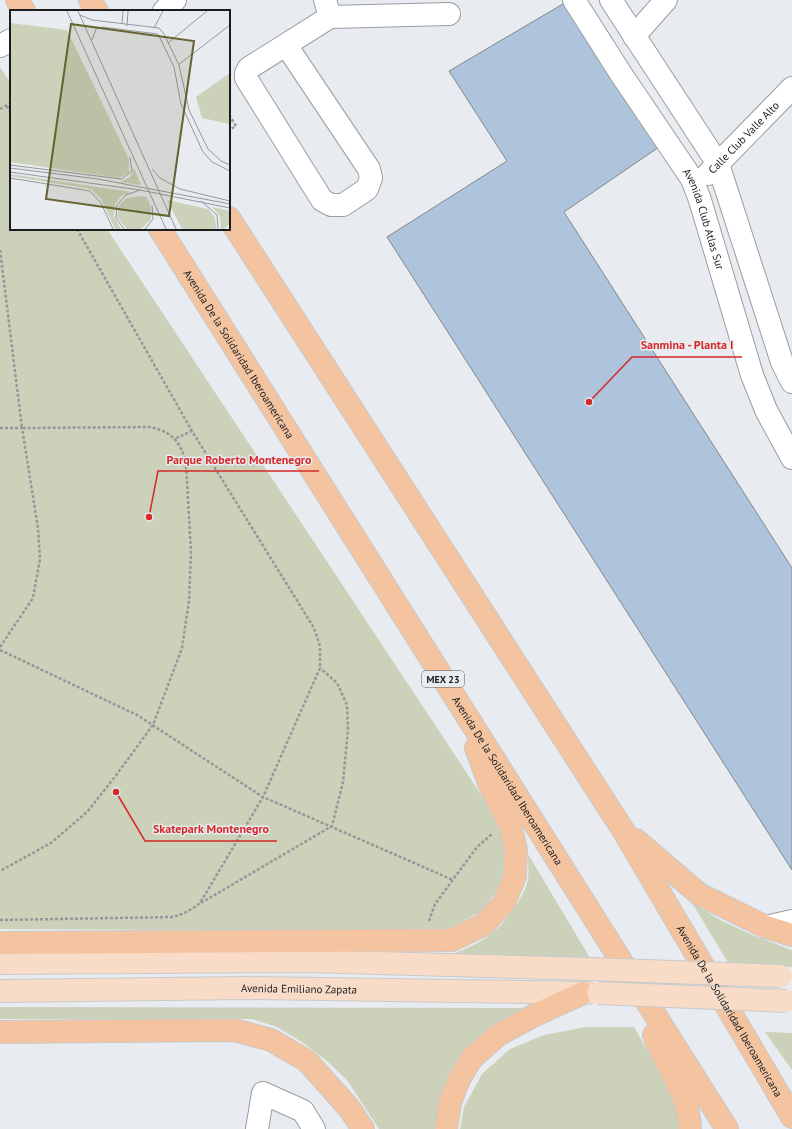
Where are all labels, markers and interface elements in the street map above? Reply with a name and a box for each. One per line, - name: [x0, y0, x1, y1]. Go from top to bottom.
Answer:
- inset map: [10, 10, 230, 230]
- street label: Calle Club Valle Alto: [705, 98, 782, 177]
- street label: Avenida Club Atlas Sur: [680, 166, 727, 271]
- street label: Avenida De la Solidaridad Iberoamericana: [181, 267, 297, 441]
- callout: Sanmina - Planta I: [632, 333, 742, 357]
- text: Sanmina - Planta I: [641, 337, 733, 352]
- callout: Parque Roberto Montenegro: [158, 447, 319, 471]
- text: Parque Roberto Montenegro: [167, 452, 312, 467]
- road number: MEX 23: [422, 671, 464, 687]
- street label: Avenida De la Solidaridad Iberoamericana: [449, 694, 566, 868]
- callout: Skatepark Montenegro: [145, 817, 277, 841]
- text: Skatepark Montenegro: [153, 821, 270, 836]
- street label: Avenida De la Solidaridad Iberoamericana: [674, 923, 786, 1099]
- street label: Avenida Emiliano Zapata: [241, 981, 357, 997]

